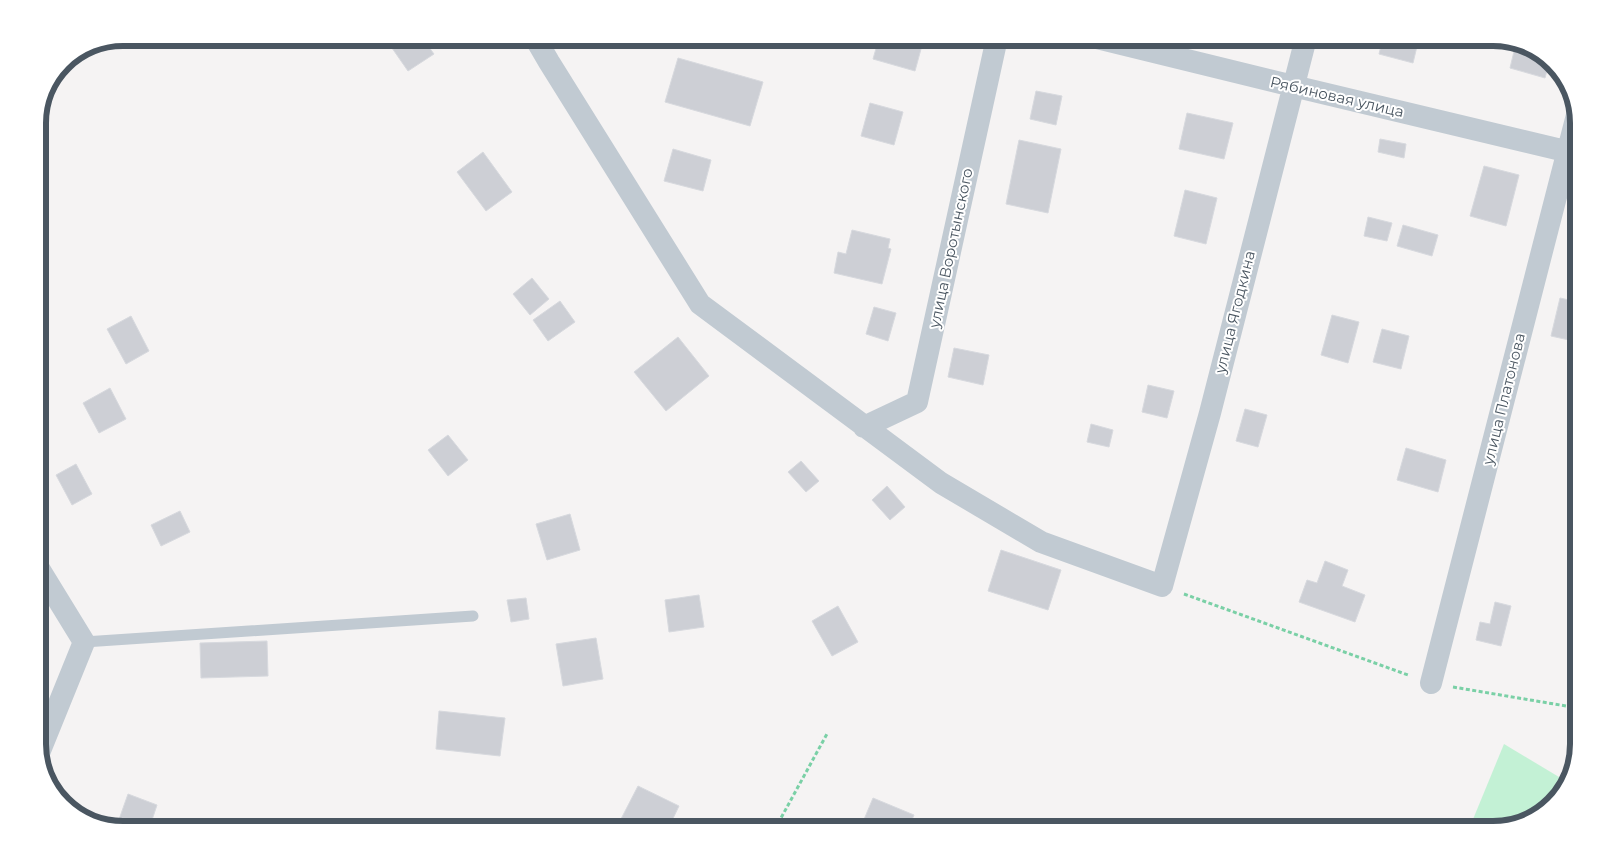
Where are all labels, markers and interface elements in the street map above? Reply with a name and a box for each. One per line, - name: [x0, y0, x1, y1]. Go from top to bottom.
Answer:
- street label: Рябиновая улица: [1268, 72, 1406, 121]
- street label: улица Воротынского: [924, 166, 977, 330]
- street label: улица Ягодкина: [1210, 249, 1259, 376]
- street label: улица Платонова: [1478, 331, 1529, 468]

